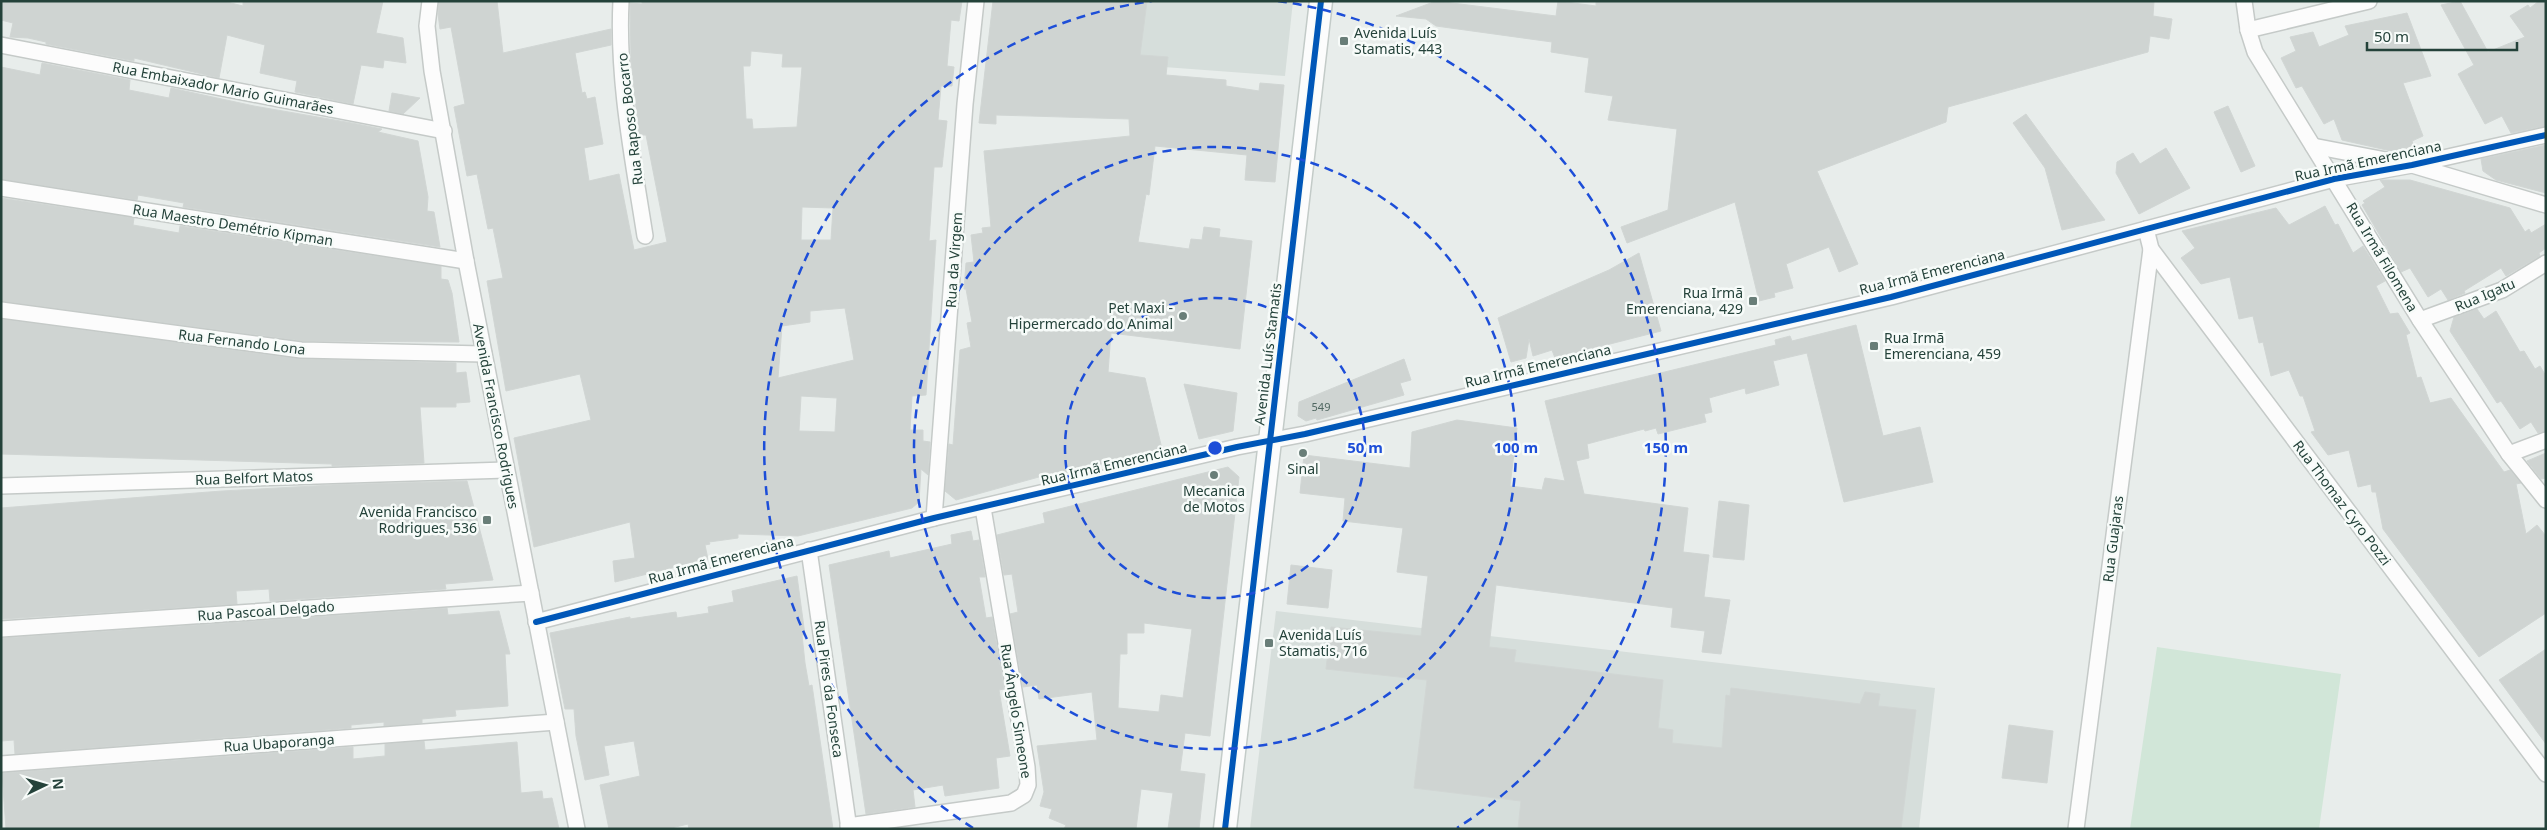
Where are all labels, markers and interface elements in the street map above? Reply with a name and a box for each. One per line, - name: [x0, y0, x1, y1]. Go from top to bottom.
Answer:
- scale bar: [2367, 20, 2517, 52]
- place label: Avenida Luís Stamatis, 443: [1354, 23, 1442, 58]
- text: 50 m: [2374, 26, 2409, 46]
- marker: Avenida Luís Stamatis, 443: [1338, 35, 1350, 47]
- street label: Rua Raposo Bocarro: [612, 52, 647, 186]
- street label: Rua Embaixador Mario Guimarães: [111, 57, 336, 118]
- street label: Rua Irmã Emerenciana: [2293, 136, 2443, 185]
- street label: Rua Maestro Demétrio Kipman: [131, 199, 335, 250]
- street label: Rua Irmã Filomena: [2342, 199, 2423, 315]
- street label: Rua da Virgem: [941, 211, 966, 309]
- street label: Rua Irmã Emerenciana: [1857, 244, 2007, 299]
- street label: Rua Igatu: [2452, 273, 2518, 316]
- street label: Avenida Luís Stamatis: [1249, 281, 1286, 426]
- place label: Rua Irmã Emerenciana, 429: [1626, 283, 1743, 318]
- marker: Rua Irmã Emerenciana, 429: [1747, 295, 1759, 307]
- place label: Pet Maxi - Hipermercado do Animal: [1008, 298, 1173, 333]
- marker: Pet Maxi - Hipermercado do Animal: [1177, 310, 1189, 322]
- street label: Avenida Francisco Rodrigues: [469, 322, 524, 511]
- street label: Rua Fernando Lona: [177, 324, 307, 359]
- place label: Rua Irmã Emerenciana, 459: [1884, 328, 2001, 363]
- street label: Rua Irmã Emerenciana: [1463, 339, 1613, 392]
- marker: Rua Irmã Emerenciana, 459: [1868, 340, 1880, 352]
- house number: 549: [1312, 399, 1330, 414]
- street label: Rua Thomaz Cyro Pozzi: [2289, 436, 2396, 569]
- street label: Rua Irmã Emerenciana: [1039, 437, 1189, 490]
- text: 50 m: [1347, 437, 1383, 457]
- text: 100 m: [1494, 437, 1538, 457]
- text: 150 m: [1644, 437, 1688, 457]
- centre of rings: [1206, 439, 1224, 457]
- marker: Sinal: [1297, 447, 1309, 459]
- place label: Sinal: [1287, 459, 1319, 478]
- street label: Rua Belfort Matos: [195, 466, 314, 489]
- marker: Mecanica de Motos: [1208, 469, 1220, 481]
- place label: Mecanica de Motos: [1183, 481, 1245, 516]
- street label: Rua Guajaras: [2098, 494, 2127, 583]
- place label: Avenida Francisco Rodrigues, 536: [359, 502, 477, 537]
- marker: Avenida Francisco Rodrigues, 536: [481, 514, 493, 526]
- street label: Rua Irmã Emerenciana: [646, 531, 796, 588]
- street label: Rua Pascoal Delgado: [197, 596, 335, 625]
- street label: Rua Pires da Fonseca: [810, 619, 849, 759]
- place label: Avenida Luís Stamatis, 716: [1279, 625, 1367, 660]
- marker: Avenida Luís Stamatis, 716: [1263, 637, 1275, 649]
- street label: Rua Ângelo Simeone: [996, 642, 1037, 780]
- street label: Rua Ubaporanga: [223, 729, 335, 756]
- north arrow: [20, 760, 70, 810]
- text: N: [48, 777, 68, 790]

